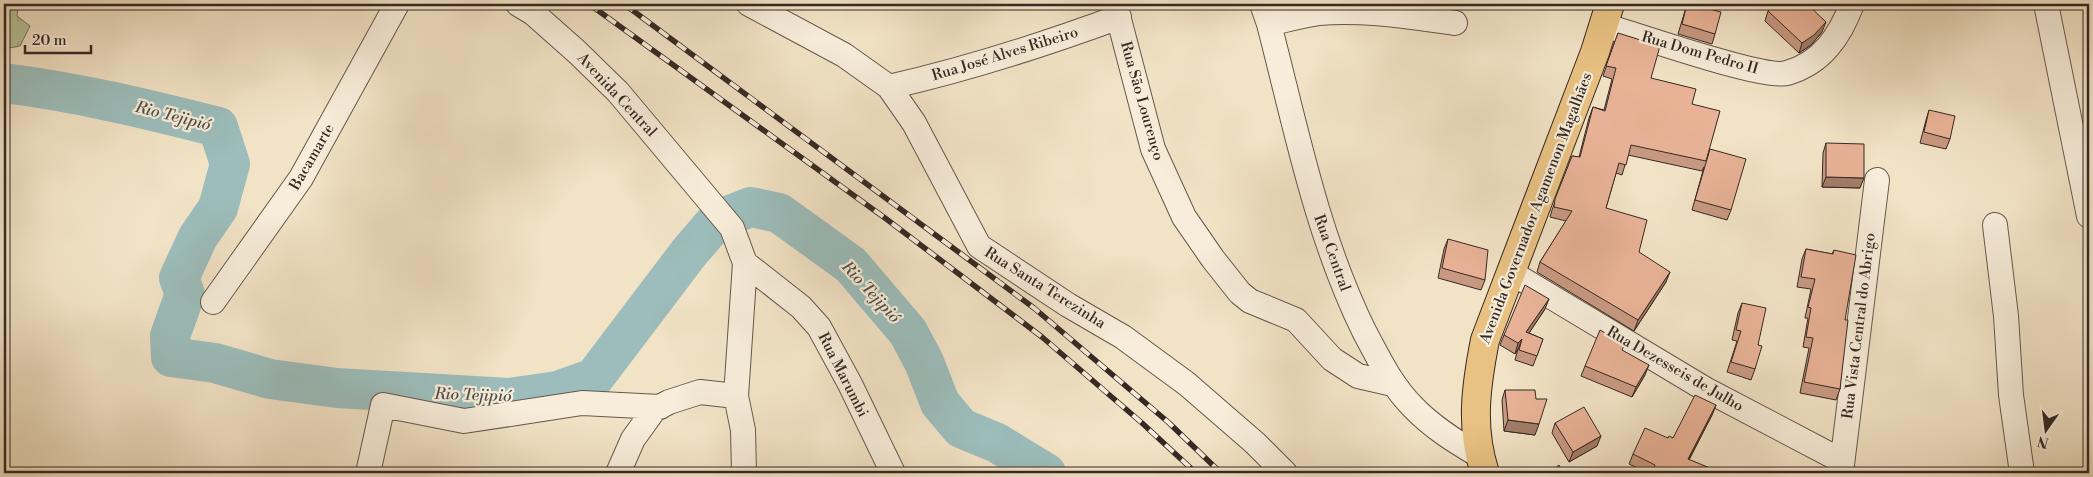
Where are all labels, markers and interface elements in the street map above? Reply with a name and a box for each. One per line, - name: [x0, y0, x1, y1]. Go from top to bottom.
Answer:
- scale bar: [25, 22, 91, 54]
- street label: Rua José Alves Ribeiro: [929, 23, 1081, 85]
- street label: Rua Dom Pedro II: [1639, 27, 1761, 79]
- text: 20 m: [32, 31, 67, 50]
- street label: Rua São Lourenço: [1116, 39, 1168, 163]
- street label: Avenida Central: [573, 48, 661, 141]
- street label: Avenida Governador Agamenon Magalhães: [1475, 70, 1597, 347]
- water label: Rio Tejipió: [132, 97, 213, 135]
- street label: Bacamarte: [285, 120, 339, 195]
- street label: Rua Central: [1309, 212, 1355, 294]
- street label: Rua Vista Central do Abrigo: [1838, 232, 1880, 420]
- street label: Rua Santa Terezinha: [981, 243, 1109, 333]
- water label: Rio Tejipió: [837, 256, 905, 327]
- street label: Rua Dezesseis de Julho: [1603, 322, 1747, 416]
- street label: Rua Marumbi: [814, 329, 872, 421]
- water label: Rio Tejipió: [433, 384, 512, 406]
- north arrow: [2020, 404, 2070, 454]
- text: N: [2036, 432, 2051, 452]

